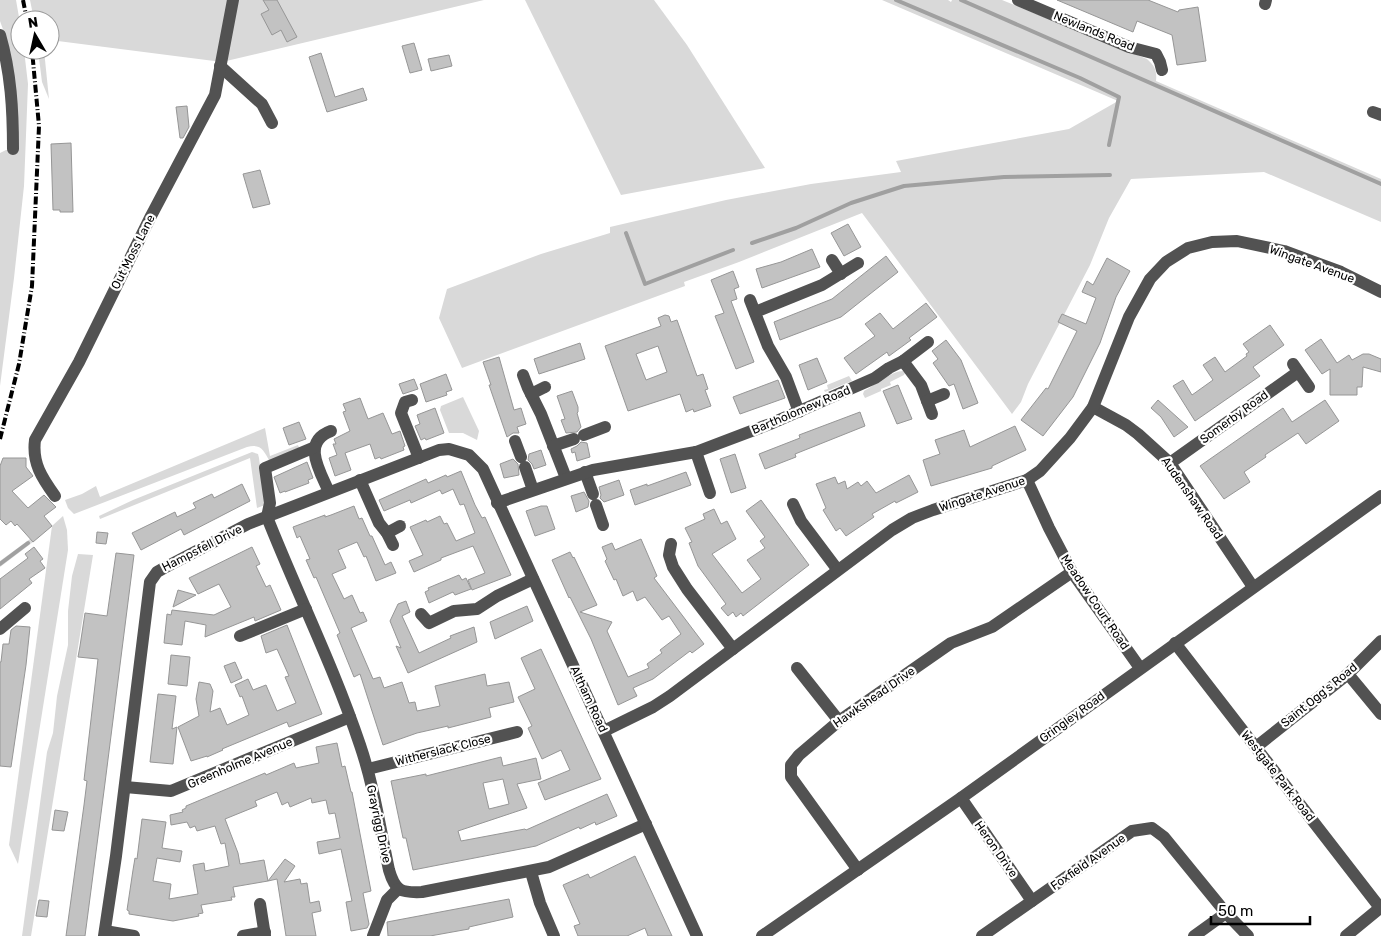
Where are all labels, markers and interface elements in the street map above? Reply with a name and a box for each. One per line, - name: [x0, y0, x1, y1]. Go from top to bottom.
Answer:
- street label: Newlands Road: [1052, 8, 1136, 54]
- north arrow: [10, 10, 60, 60]
- text: N: [27, 13, 39, 32]
- street label: Out Moss Lane: [108, 212, 158, 292]
- street label: Wingate Avenue: [1268, 242, 1357, 286]
- street label: Bartholomew Road: [750, 383, 852, 437]
- street label: Somerby Road: [1197, 388, 1271, 446]
- street label: Audenshaw Road: [1158, 454, 1226, 542]
- street label: Wingate Avenue: [937, 473, 1027, 515]
- street label: Hampsfell Drive: [160, 522, 245, 574]
- street label: Meadow Court Road: [1058, 552, 1132, 652]
- street label: Saint Ogg's Road: [1278, 660, 1360, 730]
- street label: Hawkshead Drive: [830, 663, 918, 730]
- street label: Altham Road: [568, 664, 610, 734]
- street label: Gringley Road: [1037, 689, 1107, 745]
- street label: Westgate Park Road: [1238, 728, 1318, 824]
- street label: Witherslack Close: [394, 731, 492, 769]
- street label: Greenholme Avenue: [185, 734, 295, 791]
- street label: Grayrigg Drive: [364, 784, 394, 865]
- street label: Heron Drive: [971, 818, 1021, 880]
- street label: Foxfield Avenue: [1048, 831, 1128, 893]
- scale bar: [1211, 894, 1310, 926]
- text: 50 m: [1218, 902, 1253, 920]

